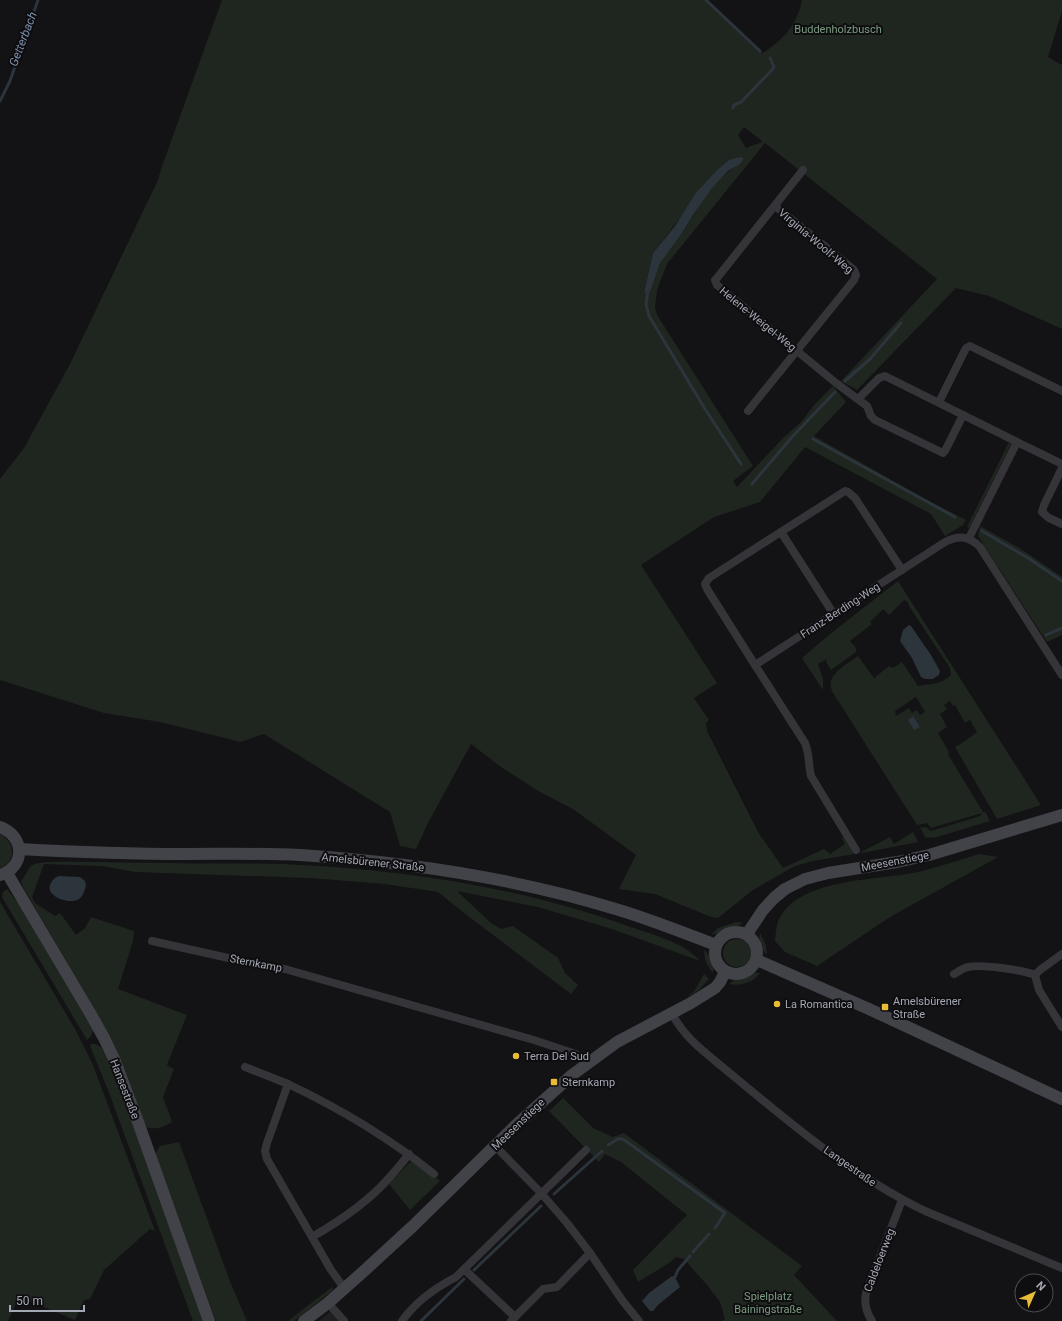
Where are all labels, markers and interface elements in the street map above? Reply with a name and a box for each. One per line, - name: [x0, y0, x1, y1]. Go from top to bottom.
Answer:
- water label: Getterbach: [6, 10, 40, 68]
- park label: Buddenholzbusch: [794, 23, 882, 36]
- street label: Virginia-Woolf-Weg: [776, 206, 856, 276]
- street label: Helene-Weigel-Weg: [717, 285, 799, 354]
- street label: Franz-Berding-Weg: [798, 580, 882, 641]
- street label: Meesenstiege: [860, 849, 930, 874]
- street label: Amelsbürener Straße: [321, 851, 425, 874]
- street label: Sternkamp: [229, 952, 283, 975]
- place label: Amelsbürener Straße: [893, 995, 962, 1021]
- place label: La Romantica: [785, 998, 852, 1011]
- marker: La Romantica: [772, 999, 782, 1009]
- marker: Amelsbürener Straße: [880, 1002, 890, 1012]
- place label: Terra Del Sud: [524, 1050, 589, 1063]
- marker: Terra Del Sud: [511, 1051, 521, 1061]
- street label: Hansestraße: [107, 1058, 142, 1121]
- place label: Sternkamp: [562, 1076, 615, 1089]
- marker: Sternkamp: [549, 1077, 559, 1087]
- street label: Meesenstiege: [489, 1096, 548, 1153]
- street label: Langestraße: [821, 1144, 879, 1189]
- street label: Caldeloerweg: [861, 1227, 897, 1294]
- north arrow: [1014, 1273, 1054, 1313]
- text: N: [1033, 1279, 1048, 1294]
- scale bar: [10, 1287, 84, 1313]
- park label: Spielplatz Bainingstraße: [734, 1290, 802, 1316]
- text: 50 m: [16, 1294, 43, 1308]

